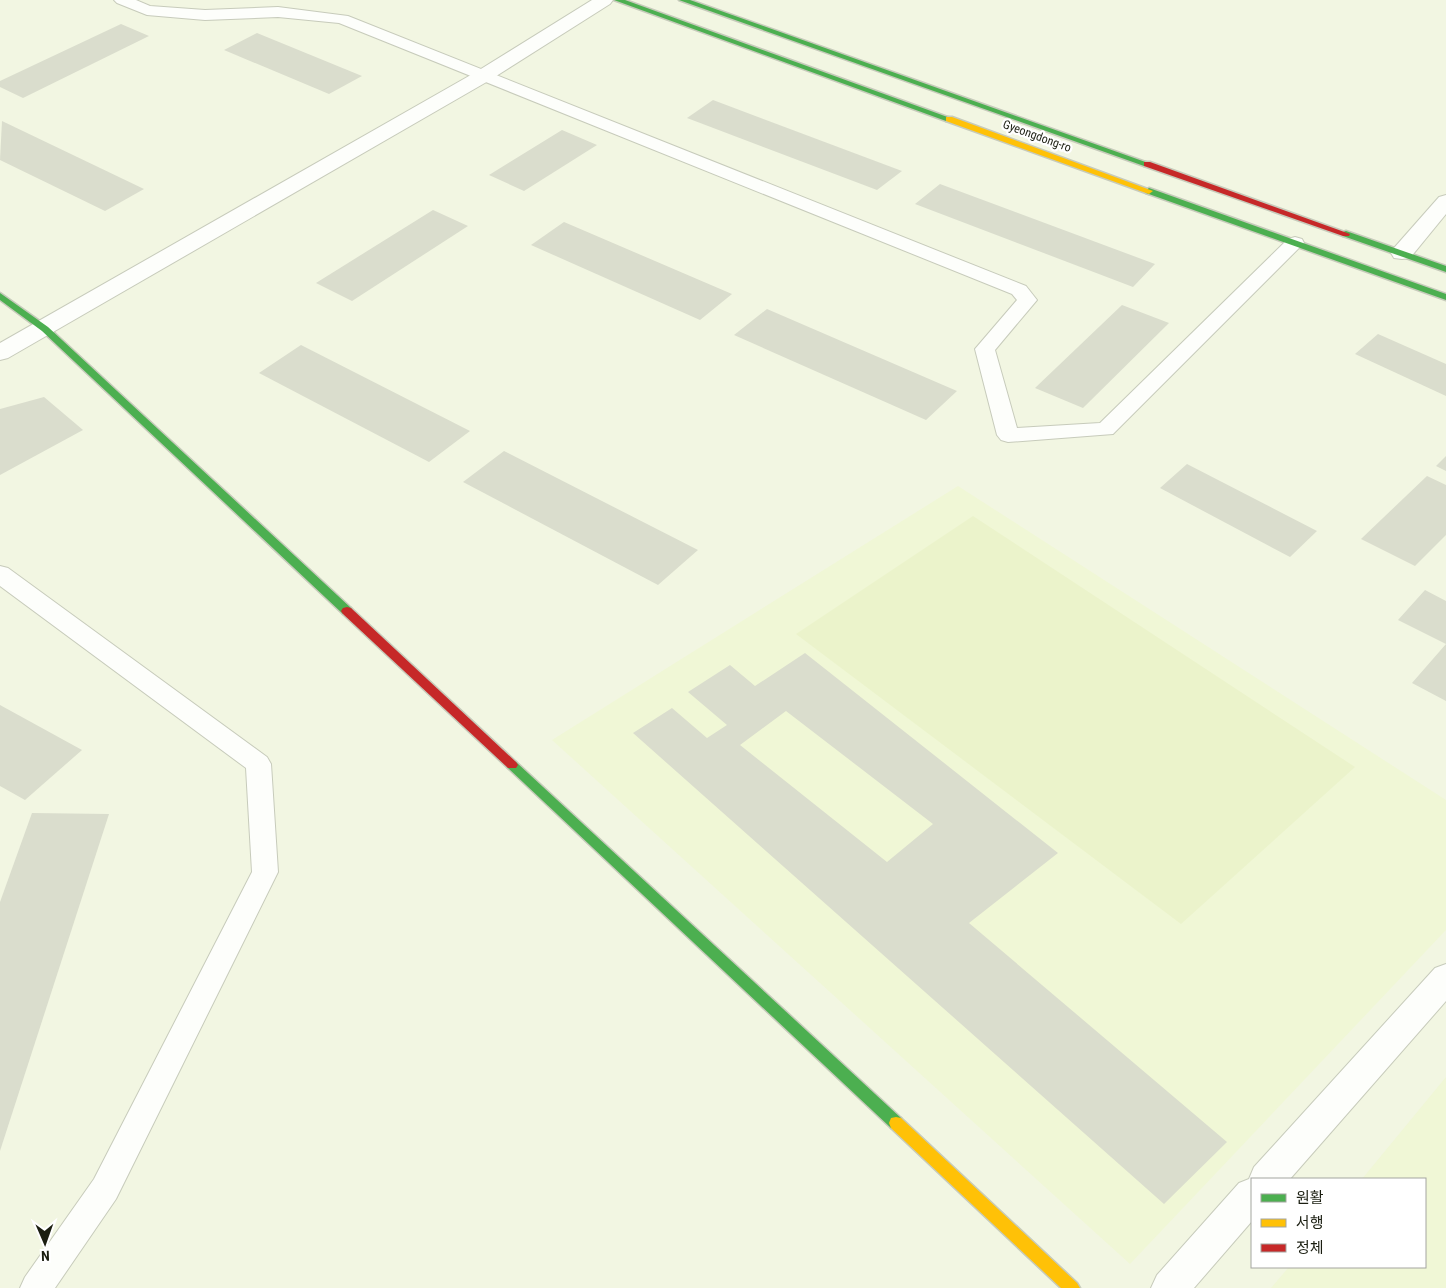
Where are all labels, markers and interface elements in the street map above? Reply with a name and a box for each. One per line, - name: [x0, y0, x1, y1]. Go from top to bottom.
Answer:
- street label: Gyeongdong-ro: [1001, 117, 1073, 155]
- legend: [1251, 1178, 1426, 1268]
- text: 원활: [1296, 1189, 1324, 1207]
- text: 서행: [1296, 1214, 1324, 1232]
- north arrow: [20, 1218, 70, 1268]
- text: 정체: [1296, 1239, 1324, 1257]
- text: N: [41, 1248, 50, 1264]

